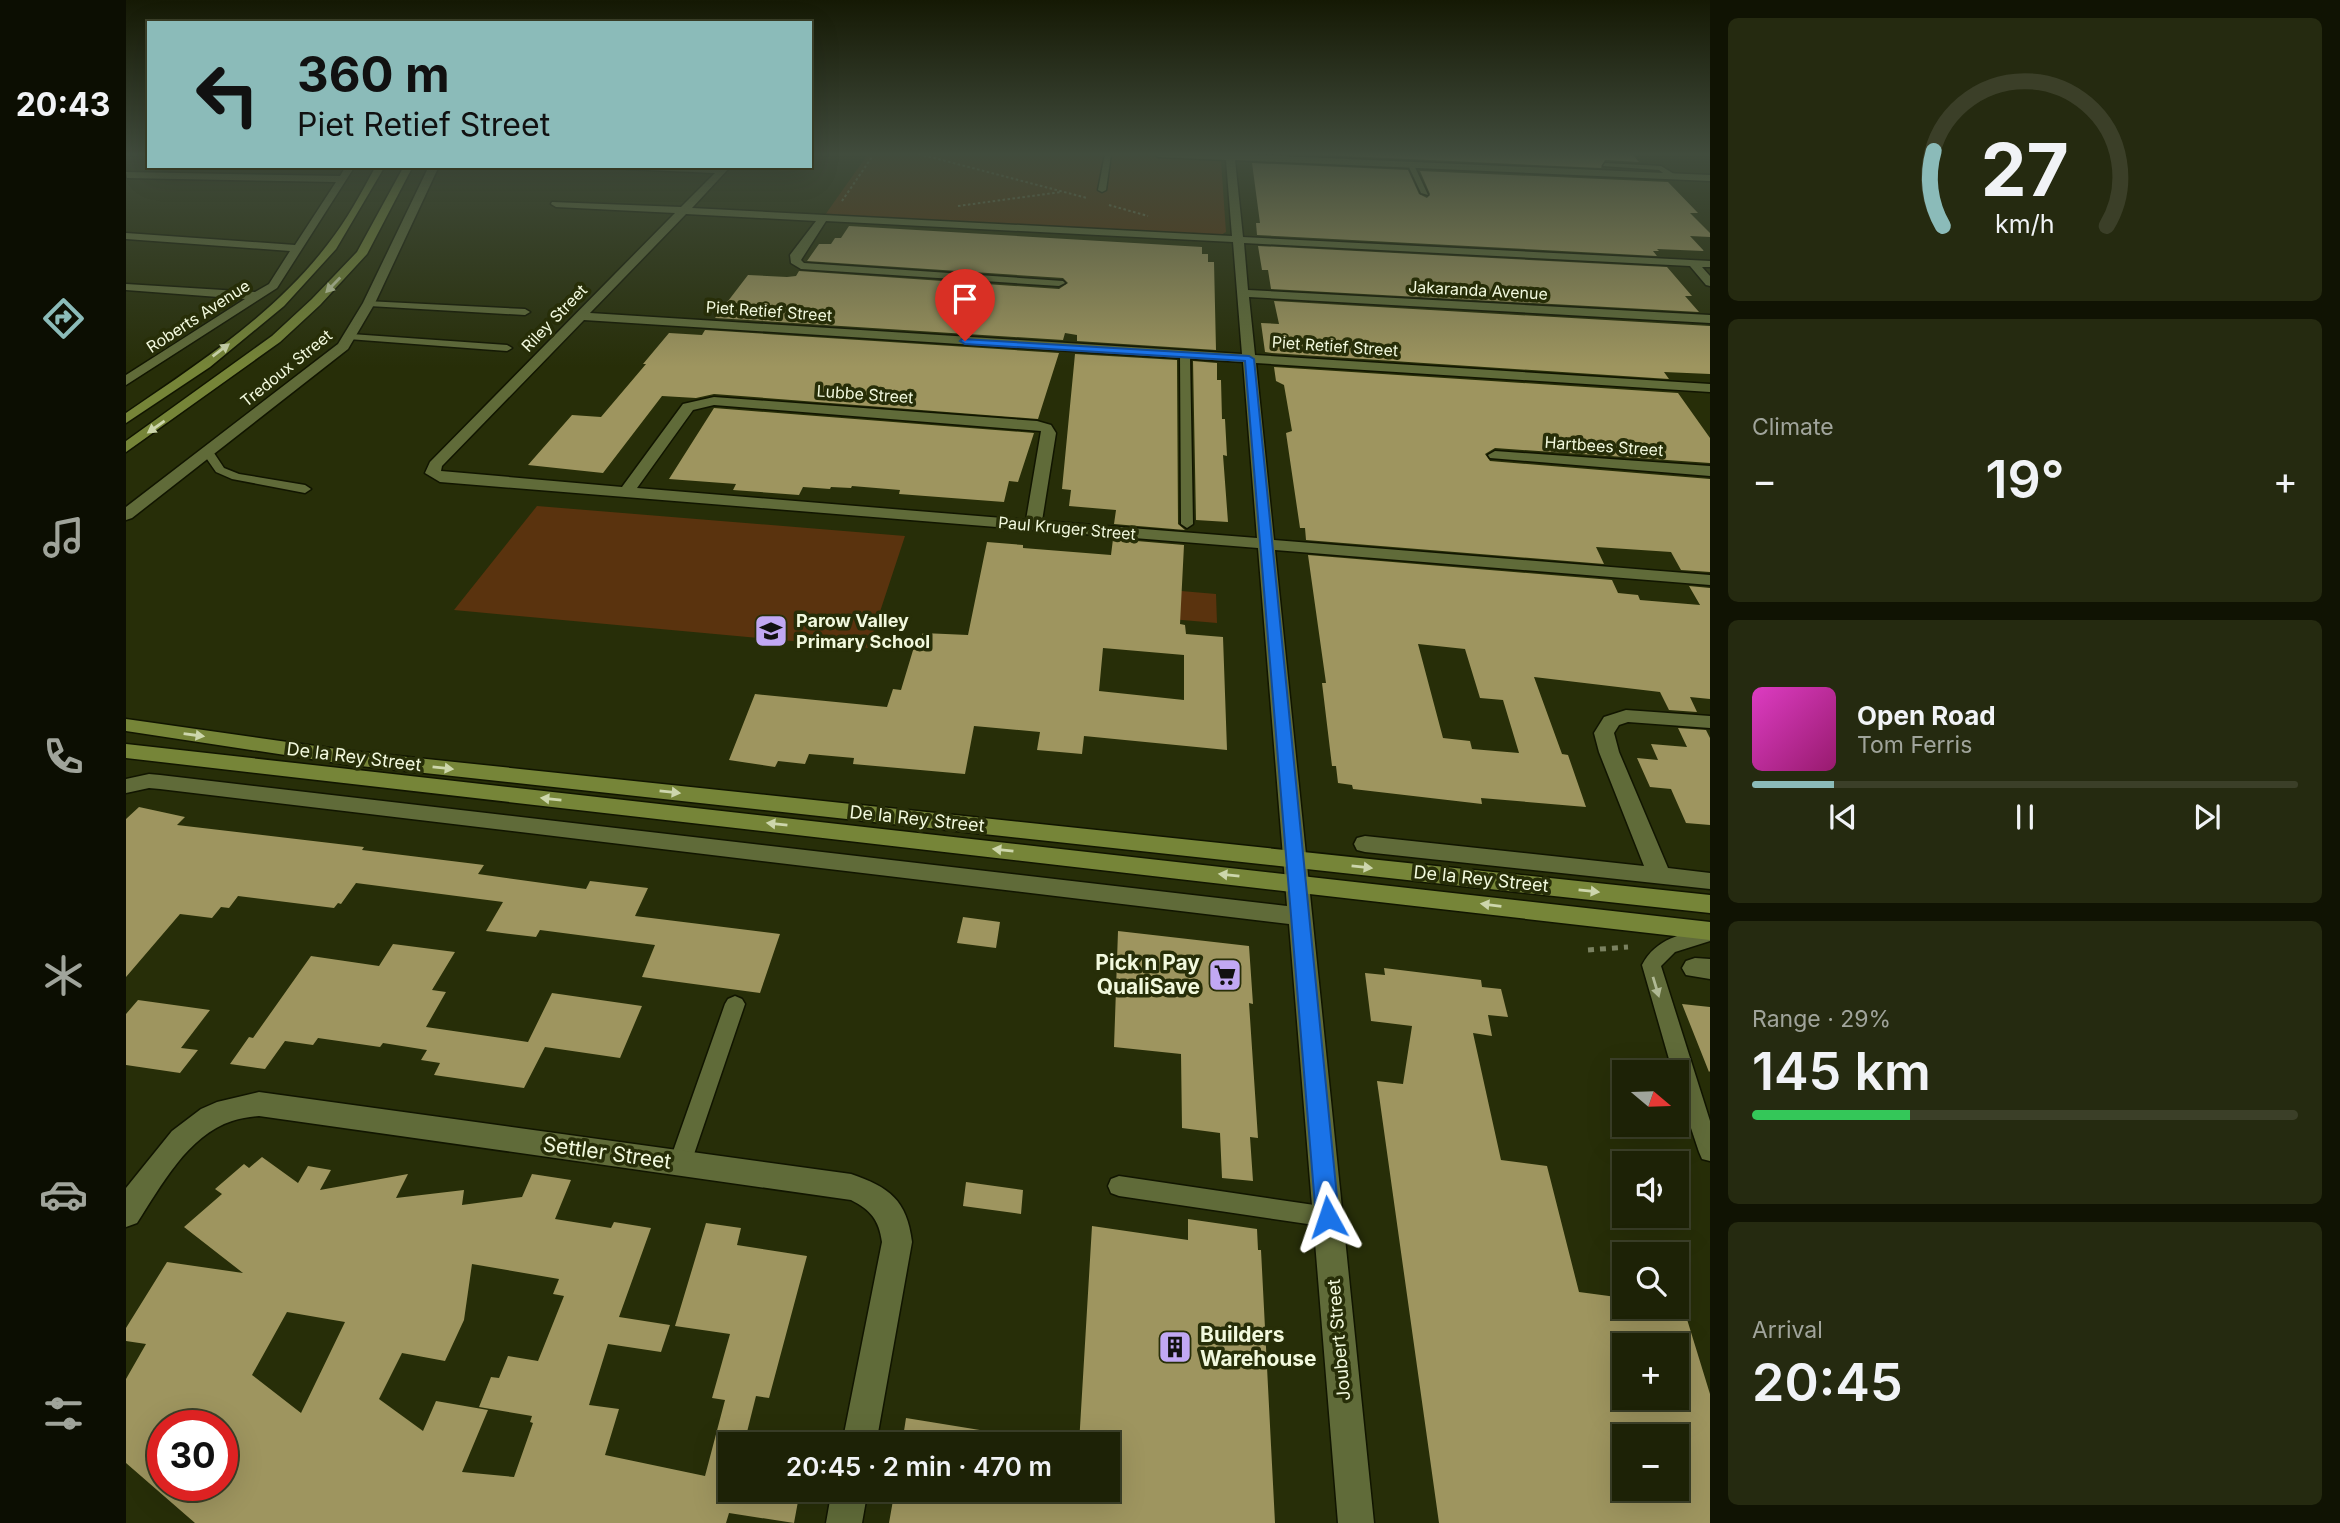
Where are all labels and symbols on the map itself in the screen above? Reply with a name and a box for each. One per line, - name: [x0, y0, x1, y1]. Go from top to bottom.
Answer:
- pin: [935, 269, 995, 341]
- street label: Roberts Avenue: [143, 275, 253, 357]
- one-way arrow: [324, 276, 341, 293]
- street label: Jakaranda Avenue: [1408, 276, 1548, 304]
- street label: Riley Street: [517, 280, 591, 356]
- street label: Piet Retief Street: [705, 297, 833, 325]
- street label: Tredoux Street: [236, 325, 336, 411]
- street label: Piet Retief Street: [1271, 332, 1399, 360]
- one-way arrow: [212, 344, 230, 358]
- street label: Lubbe Street: [816, 381, 914, 407]
- one-way arrow: [147, 420, 165, 434]
- street label: Hartbees Street: [1544, 432, 1664, 460]
- street label: Paul Kruger Street: [997, 512, 1137, 544]
- place label: Parow Valley Primary School: [796, 610, 930, 652]
- school or university icon: Parow Valley Primary School: [752, 612, 790, 650]
- one-way arrow: [183, 730, 205, 741]
- street label: De la Rey Street: [286, 738, 423, 775]
- one-way arrow: [433, 762, 455, 773]
- one-way arrow: [659, 787, 681, 798]
- one-way arrow: [540, 793, 562, 804]
- street label: De la Rey Street: [849, 801, 986, 836]
- one-way arrow: [766, 819, 788, 830]
- one-way arrow: [992, 844, 1014, 855]
- one-way arrow: [1352, 861, 1374, 872]
- street label: De la Rey Street: [1413, 861, 1550, 896]
- one-way arrow: [1218, 869, 1240, 880]
- one-way arrow: [1578, 886, 1600, 897]
- one-way arrow: [1480, 900, 1502, 911]
- place label: Pick n Pay QualiSave: [1095, 950, 1200, 999]
- supermarket icon: Pick n Pay QualiSave: [1206, 956, 1244, 994]
- one-way arrow: [1652, 977, 1662, 998]
- north arrow: [1612, 1060, 1689, 1138]
- street label: Settler Street: [541, 1131, 673, 1174]
- position arrow: [1291, 1180, 1365, 1254]
- street label: Joubert Street: [1323, 1278, 1354, 1402]
- place label: Builders Warehouse: [1200, 1322, 1317, 1371]
- building icon: Builders Warehouse: [1156, 1328, 1194, 1366]
- speed limit sign: 30: [147, 1410, 238, 1501]

